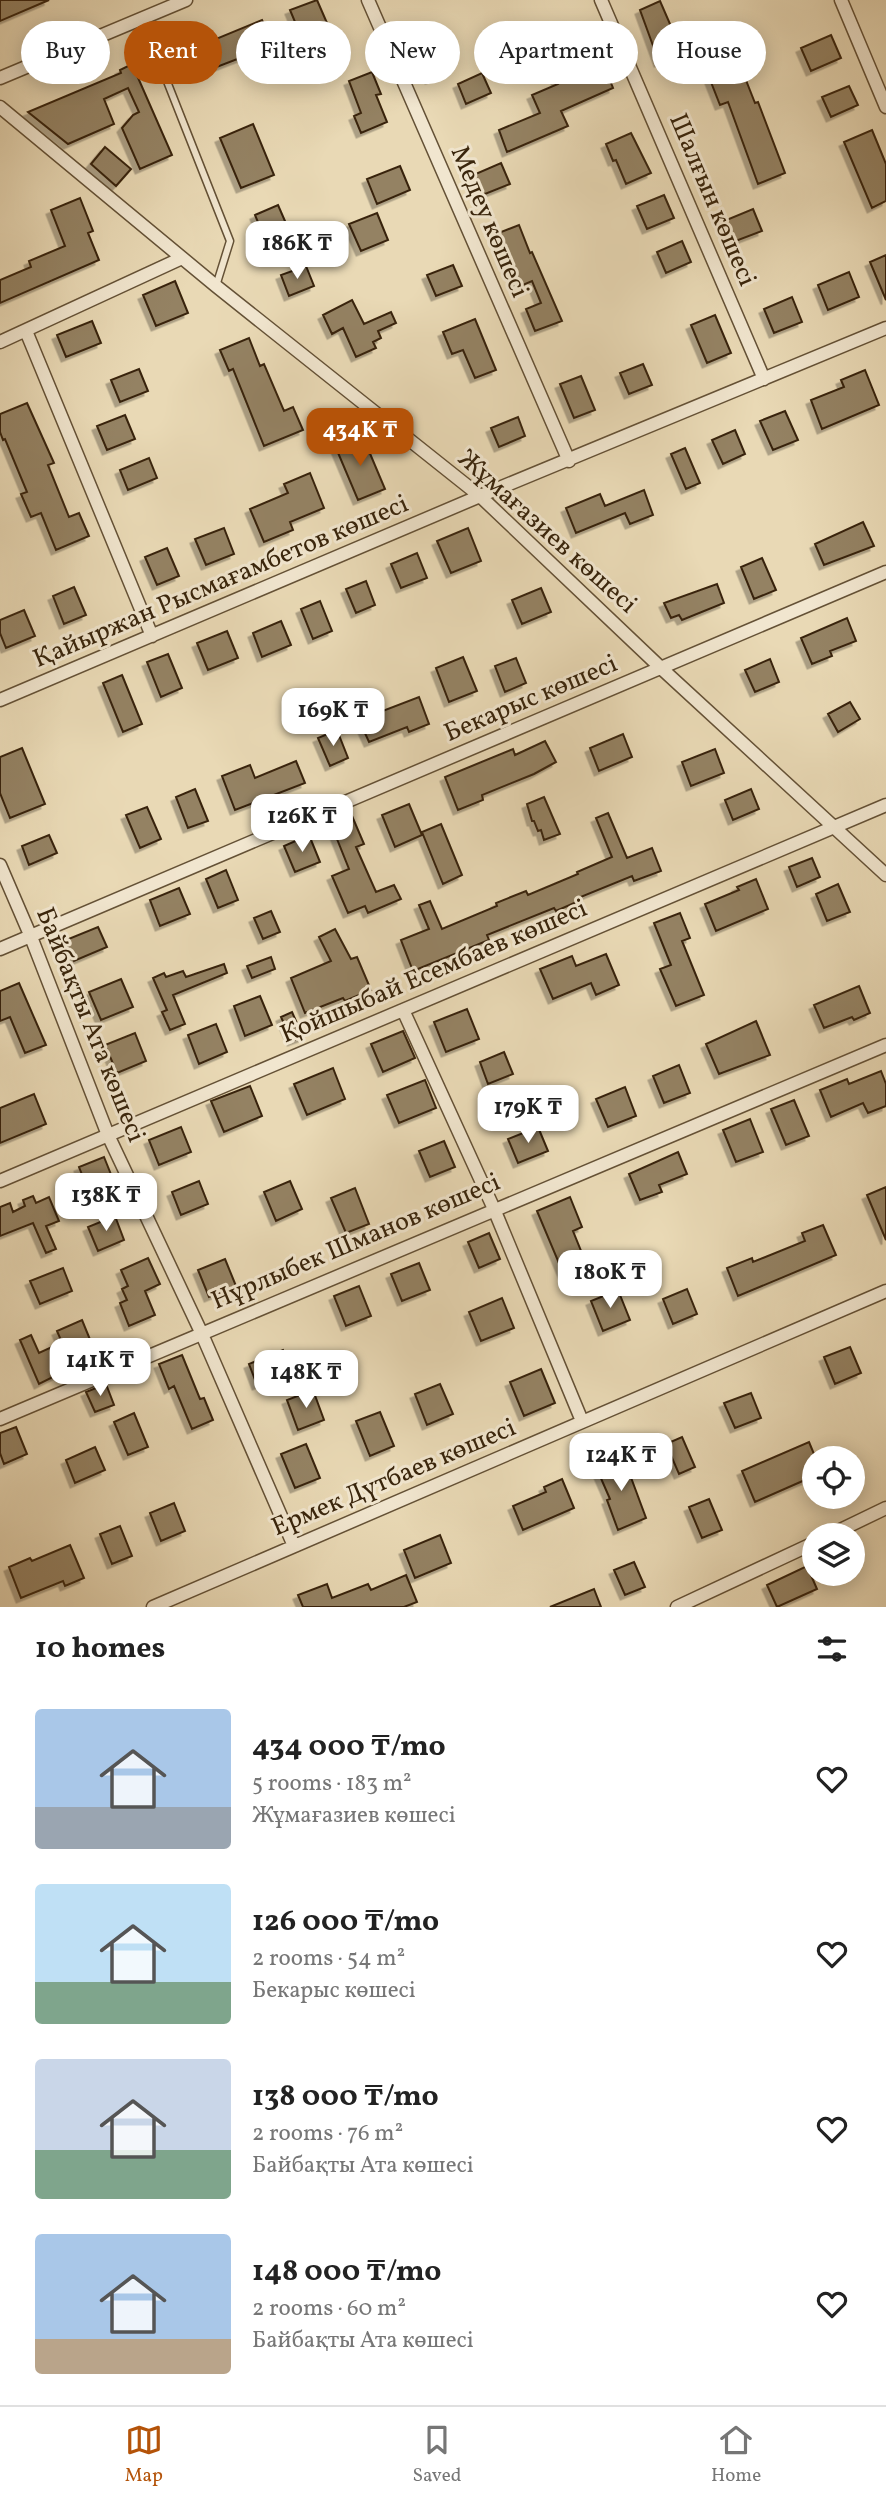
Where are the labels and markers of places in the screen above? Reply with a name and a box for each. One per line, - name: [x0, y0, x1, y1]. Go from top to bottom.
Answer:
- pin: 186K ₸: [240, 222, 354, 281]
- pin: 434K ₸: [303, 408, 417, 468]
- pin: 169K ₸: [276, 688, 390, 748]
- pin: 126K ₸: [245, 794, 359, 854]
- pin: 179K ₸: [471, 1086, 585, 1145]
- pin: 138K ₸: [49, 1174, 163, 1233]
- pin: 180K ₸: [553, 1250, 667, 1310]
- pin: 141K ₸: [43, 1338, 157, 1398]
- pin: 148K ₸: [249, 1350, 363, 1410]
- pin: 124K ₸: [564, 1434, 678, 1493]

